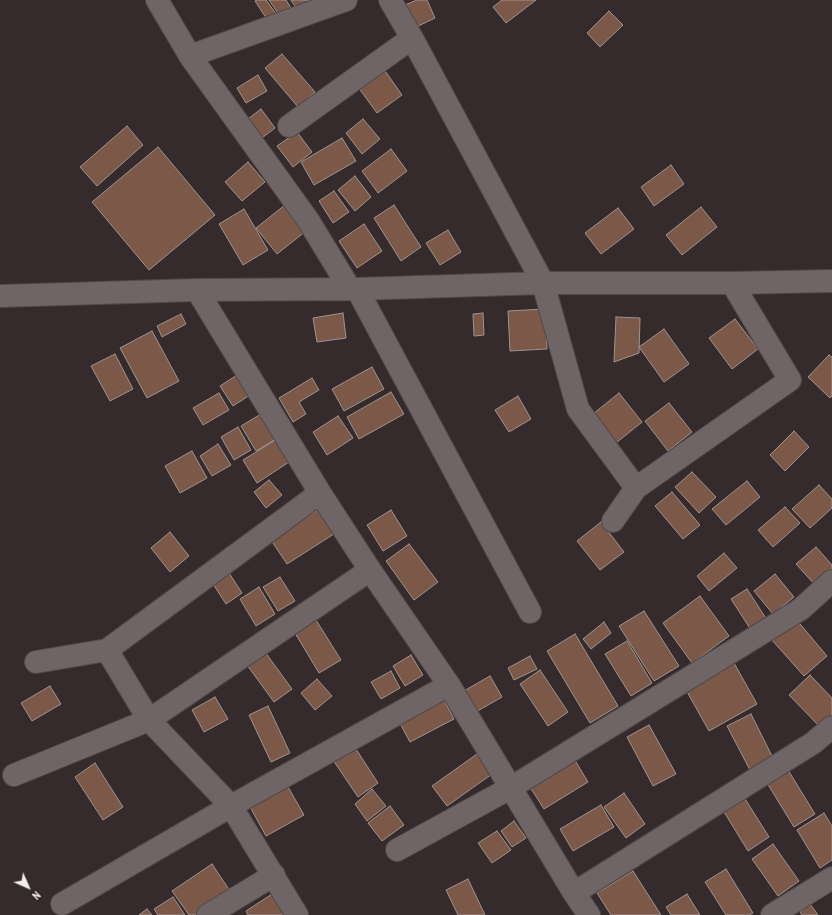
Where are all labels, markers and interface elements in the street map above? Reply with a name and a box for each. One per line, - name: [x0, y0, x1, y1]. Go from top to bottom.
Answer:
- north arrow: [8, 867, 48, 907]
- text: N: [29, 888, 44, 903]

